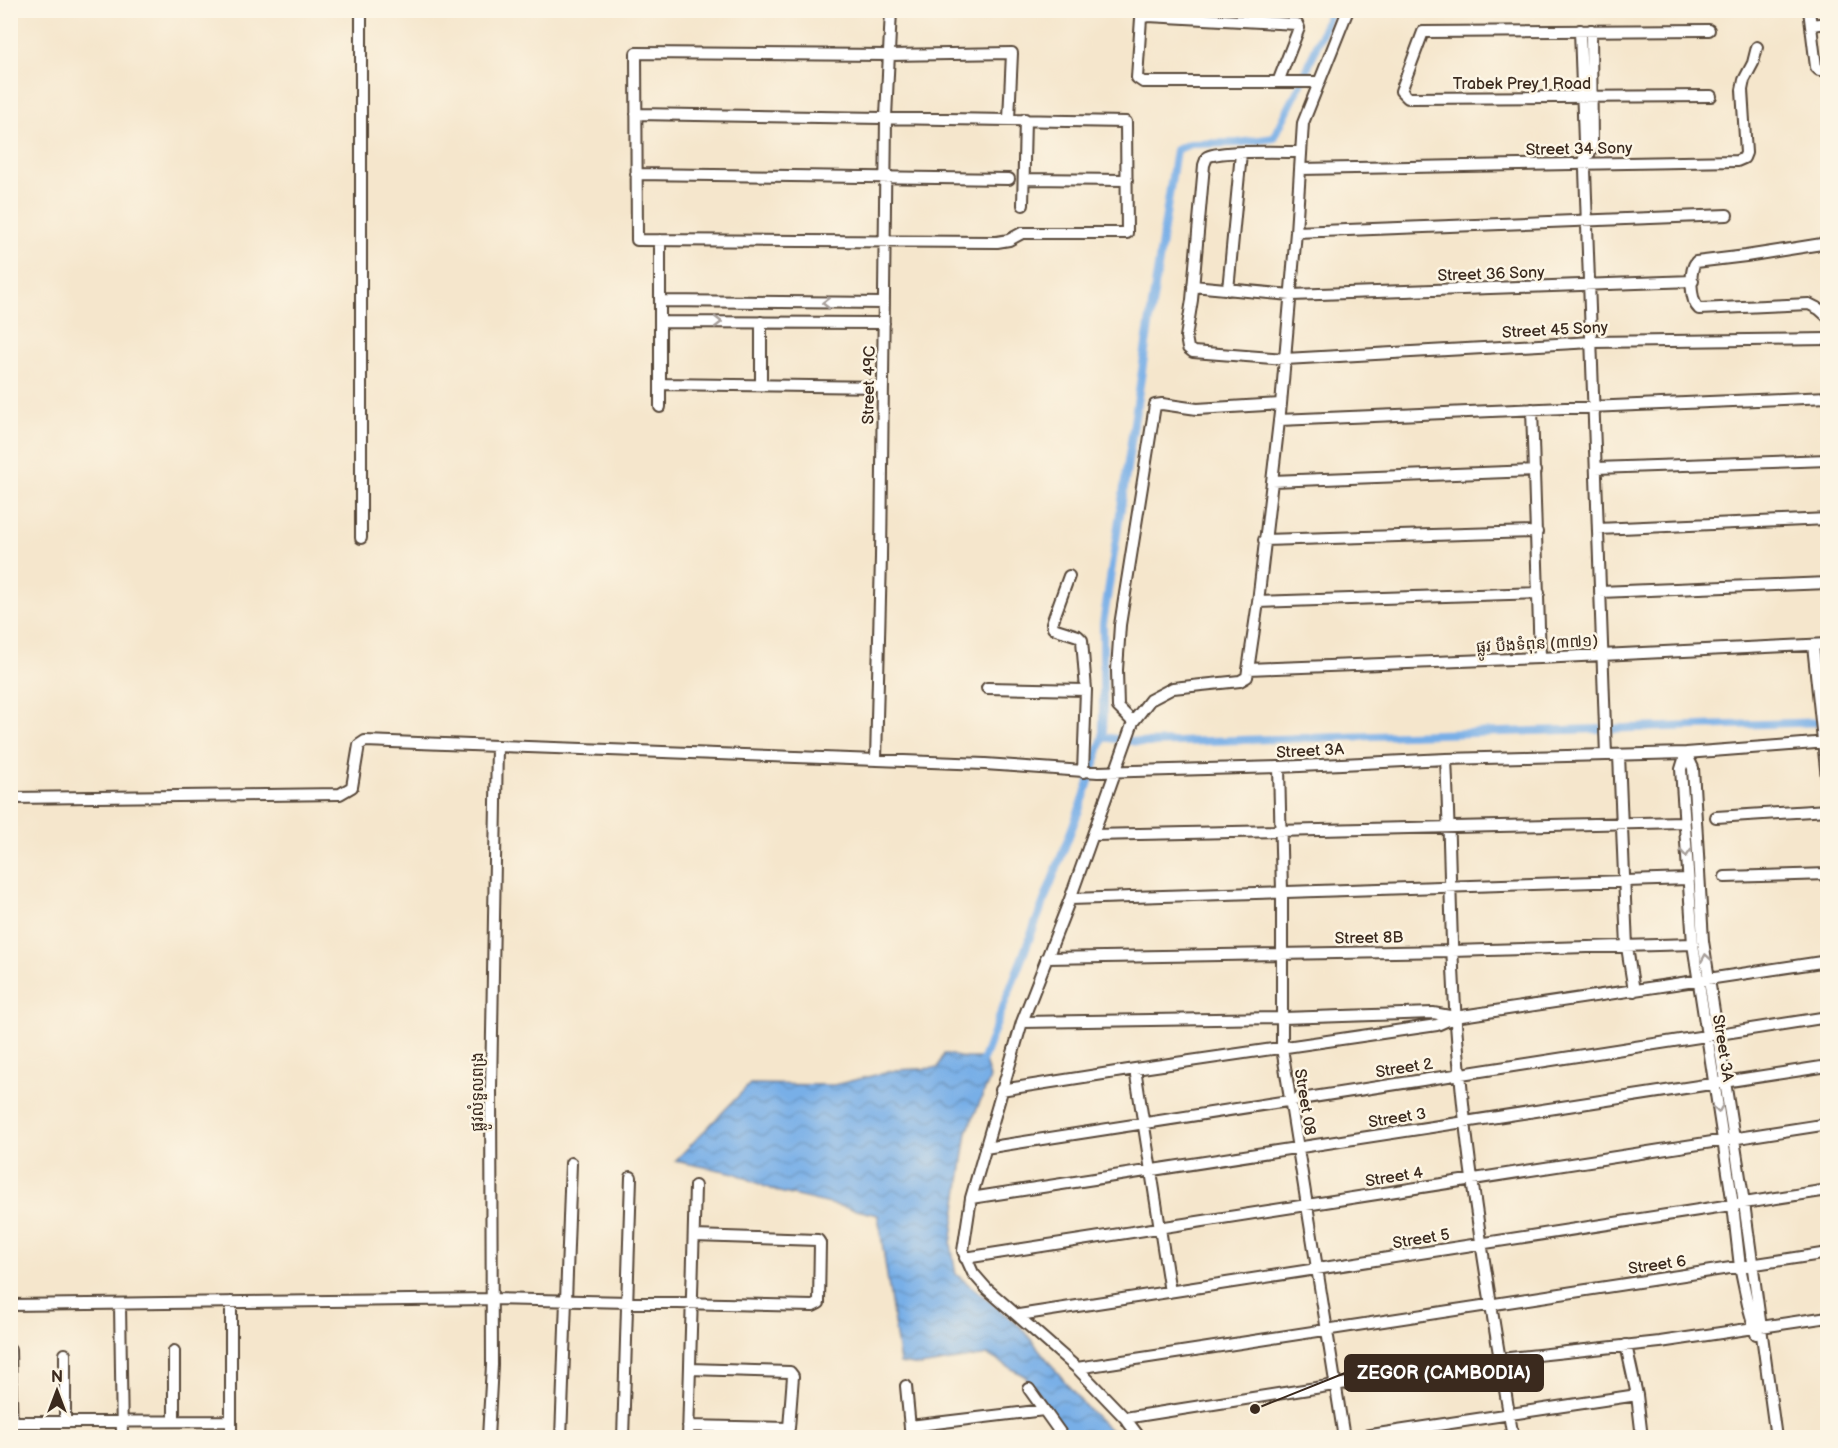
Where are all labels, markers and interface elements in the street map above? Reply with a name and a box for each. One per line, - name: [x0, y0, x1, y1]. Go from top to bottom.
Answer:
- street label: Trabek Prey 1 Road: [1453, 75, 1591, 94]
- street label: Street 34 Sony: [1525, 139, 1633, 160]
- street label: Street 36 Sony: [1437, 263, 1546, 286]
- one-way arrow: [821, 297, 830, 309]
- one-way arrow: [714, 316, 723, 328]
- street label: Street 45 Sony: [1502, 318, 1609, 343]
- street label: Street 49C: [859, 346, 880, 425]
- street label: ផ្លូវ បឹងទំពុន (៣៧១): [1475, 630, 1599, 661]
- street label: Street 3A: [1276, 740, 1345, 763]
- one-way arrow: [1679, 848, 1692, 857]
- street label: Street 8B: [1335, 928, 1403, 949]
- one-way arrow: [1700, 953, 1712, 963]
- street label: Street 3A: [1708, 1013, 1737, 1083]
- street label: ផ្លូវលំទួលពង្រ: [467, 1052, 492, 1132]
- street label: Street 2: [1374, 1054, 1435, 1082]
- street label: Street 08: [1290, 1068, 1319, 1137]
- one-way arrow: [1712, 1104, 1724, 1113]
- street label: Street 3: [1367, 1105, 1428, 1132]
- street label: Street 4: [1364, 1164, 1425, 1191]
- street label: Street 5: [1391, 1226, 1451, 1253]
- street label: Street 6: [1627, 1252, 1687, 1279]
- callout: ZEGOR (CAMBODIA): [1345, 1355, 1543, 1391]
- north arrow: [27, 1361, 87, 1421]
- text: ZEGOR (CAMBODIA): [1357, 1363, 1531, 1384]
- text: N: [51, 1368, 63, 1387]

